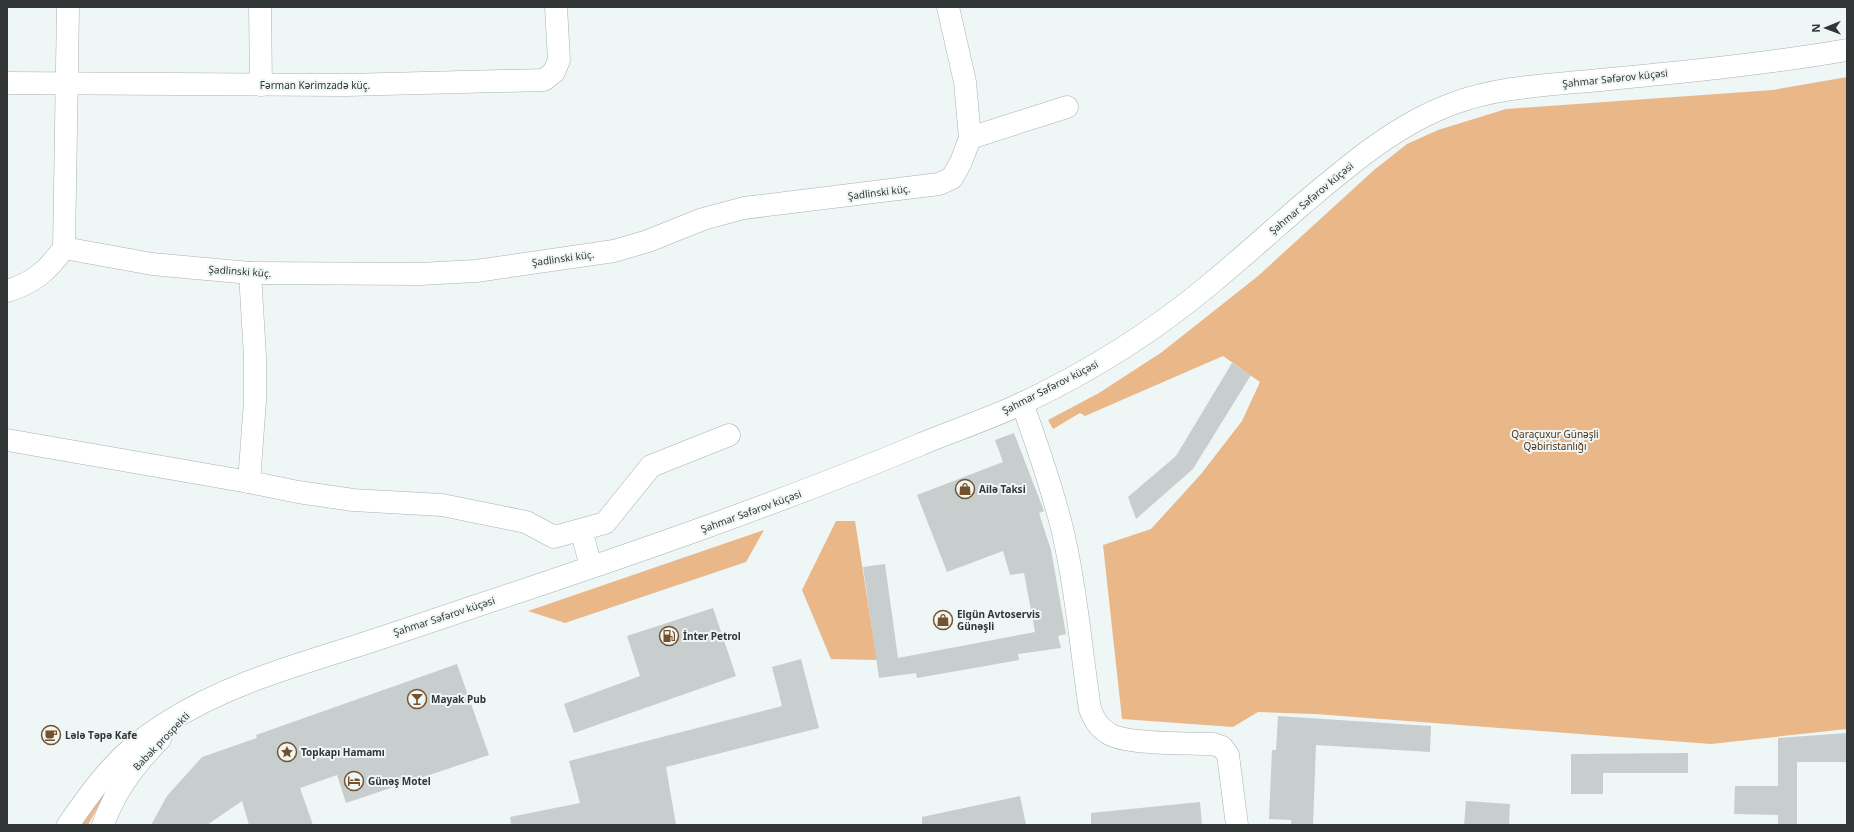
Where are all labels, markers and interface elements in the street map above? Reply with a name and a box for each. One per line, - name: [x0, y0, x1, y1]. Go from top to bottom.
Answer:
- north arrow: [1806, 8, 1846, 48]
- text: N: [1808, 24, 1823, 33]
- street label: Şahmar Səfərov küçəsi: [1562, 65, 1668, 91]
- street label: Fərman Kərimzadə küç.: [260, 78, 370, 92]
- street label: Şahmar Səfərov küçəsi: [1266, 159, 1356, 237]
- street label: Şadlinski küç.: [847, 181, 911, 203]
- street label: Şadlinski küç.: [531, 247, 595, 269]
- street label: Şadlinski küç.: [208, 262, 272, 280]
- street label: Şahmar Səfərov küçəsi: [1000, 357, 1100, 417]
- park label: Qaraçuxur Günəşli Qəbiristanlığı: [1511, 427, 1599, 453]
- shop icon: Ailə Taksi: [954, 478, 976, 500]
- place label: Ailə Taksi: [979, 482, 1026, 496]
- street label: Şahmar Səfərov küçəsi: [699, 486, 803, 536]
- street label: Şahmar Səfərov küçəsi: [391, 593, 497, 639]
- place label: Elgün Avtoservis Günəşli: [957, 607, 1040, 633]
- shop icon: Elgün Avtoservis Günəşli: [932, 609, 954, 631]
- fuel station icon: İnter Petrol: [658, 625, 680, 647]
- place label: İnter Petrol: [683, 629, 741, 643]
- bar icon: Mayak Pub: [406, 688, 428, 710]
- place label: Mayak Pub: [431, 692, 486, 706]
- street label: Babək prospekti: [130, 709, 192, 773]
- cafe icon: Lələ Təpə Kafe: [40, 724, 62, 746]
- place label: Lələ Təpə Kafe: [65, 728, 137, 742]
- place icon: Topkapı Hamamı: [276, 741, 298, 763]
- place label: Topkapı Hamamı: [301, 745, 385, 759]
- hotel icon: Günəş Motel: [343, 770, 365, 792]
- place label: Günəş Motel: [368, 774, 431, 788]

